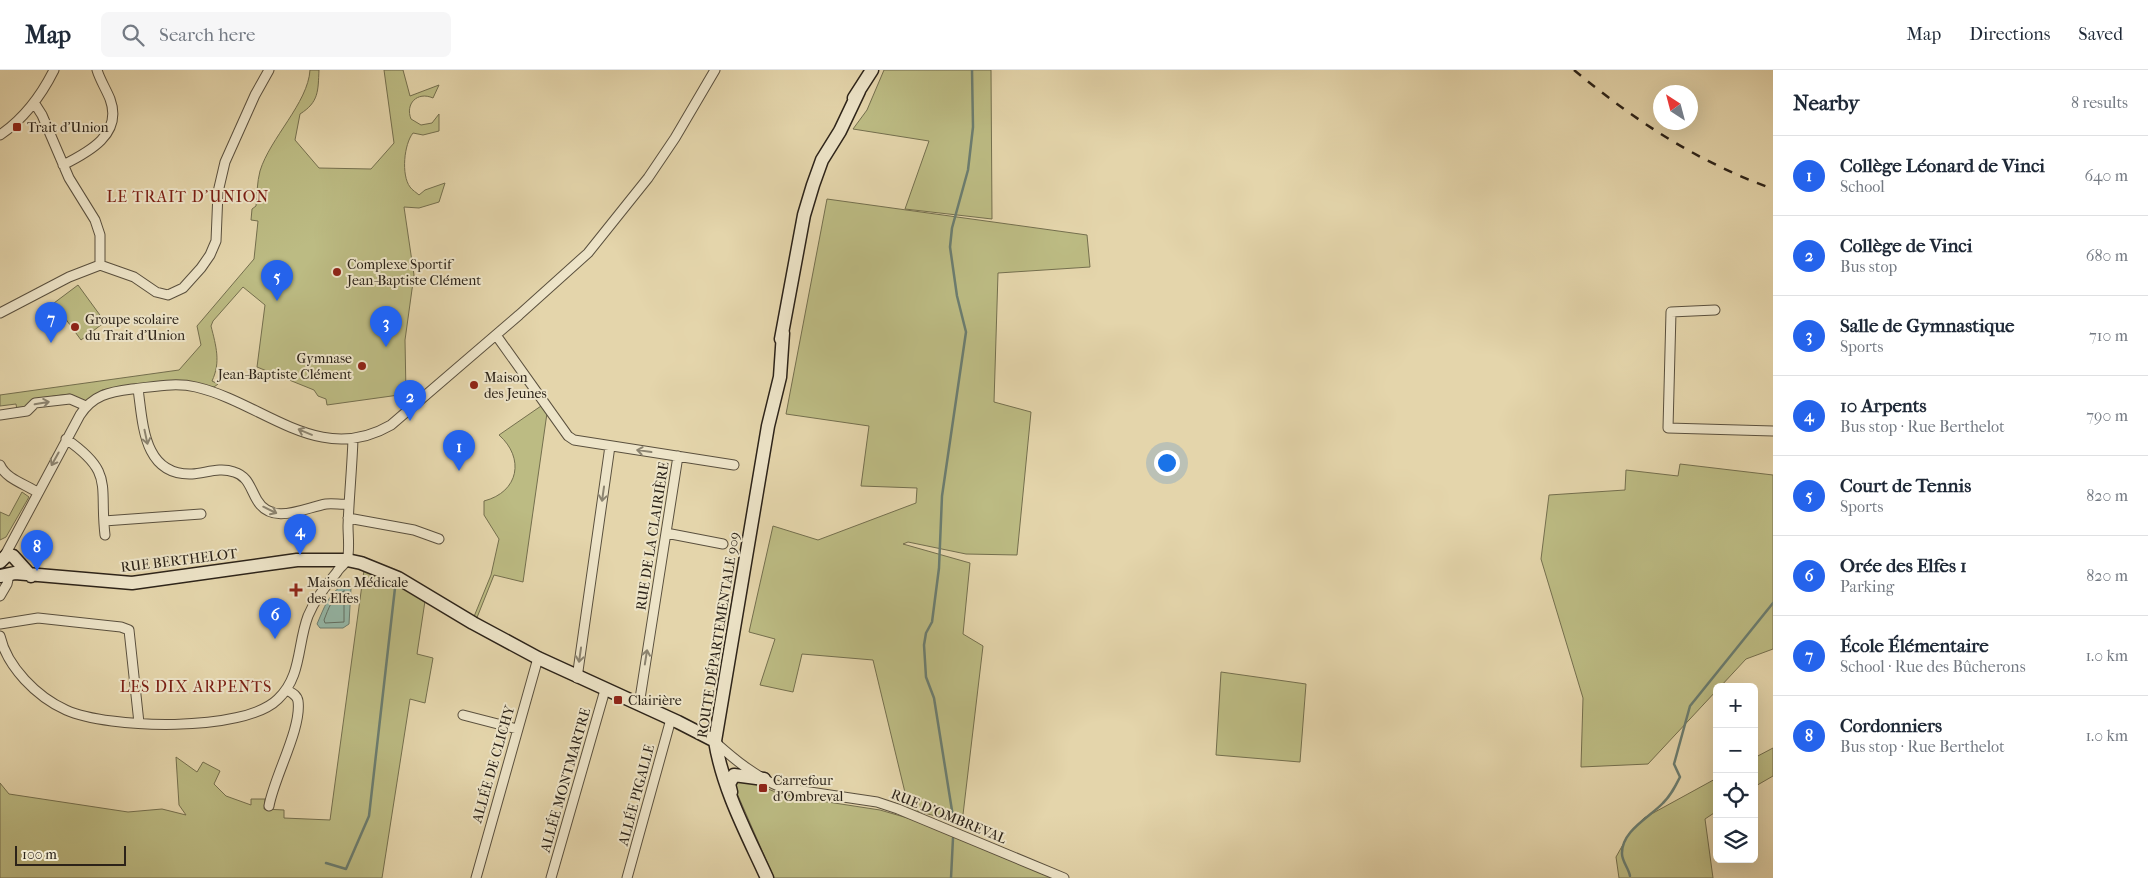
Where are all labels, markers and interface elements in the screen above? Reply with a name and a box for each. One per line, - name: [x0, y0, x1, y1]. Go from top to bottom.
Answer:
- search box: [101, 12, 451, 57]
- text: Map: [25, 21, 71, 49]
- icon: search: [119, 21, 147, 49]
- text: Search here: [159, 24, 255, 46]
- text: Map: [1907, 24, 1941, 45]
- text: Directions: [1969, 24, 2050, 45]
- text: Saved: [2078, 24, 2123, 45]
- north arrow: [1653, 85, 1698, 130]
- text: Nearby: [1793, 91, 1859, 115]
- text: 8 results: [2071, 93, 2128, 112]
- place label: Trait d'Union: [27, 119, 109, 136]
- marker: Trait d'Union: [11, 121, 23, 133]
- text: Collège Léonard de Vinci: [1840, 155, 2045, 177]
- text: 1: [1806, 166, 1812, 185]
- text: 640 m: [2084, 166, 2128, 185]
- text: School: [1840, 177, 1885, 196]
- district label: LE TRAIT D'UNION: [107, 187, 269, 206]
- text: Collège de Vinci: [1840, 235, 1972, 257]
- text: 2: [1805, 246, 1813, 265]
- text: 680 m: [2086, 246, 2128, 265]
- place label: Complexe Sportif Jean-Baptiste Clément: [346, 256, 481, 289]
- text: Bus stop: [1840, 257, 1897, 276]
- pin: 5: [261, 260, 293, 301]
- marker: Complexe Sportif Jean-Baptiste Clément: [331, 266, 343, 278]
- pin: 7: [35, 302, 67, 343]
- pin: 3: [370, 306, 402, 347]
- place label: Groupe scolaire du Trait d'Union: [85, 311, 185, 344]
- text: Salle de Gymnastique: [1840, 315, 2014, 337]
- marker: Groupe scolaire du Trait d'Union: [69, 321, 81, 333]
- text: 3: [1806, 326, 1812, 345]
- text: 710 m: [2089, 326, 2128, 345]
- text: Sports: [1840, 337, 1883, 356]
- place label: Gymnase Jean-Baptiste Clément: [217, 350, 352, 383]
- marker: Gymnase Jean-Baptiste Clément: [356, 360, 368, 372]
- place label: Maison des Jeunes: [484, 369, 547, 402]
- marker: Maison des Jeunes: [468, 379, 480, 391]
- pin: 2: [394, 380, 426, 421]
- text: 10 Arpents: [1840, 395, 1927, 417]
- one-way arrow: [34, 397, 50, 407]
- text: 4: [1804, 406, 1814, 425]
- text: 790 m: [2086, 406, 2128, 425]
- text: Bus stop · Rue Berthelot: [1840, 417, 2005, 436]
- one-way arrow: [298, 427, 313, 437]
- one-way arrow: [142, 428, 151, 444]
- pin: 1: [443, 430, 475, 471]
- one-way arrow: [636, 446, 652, 456]
- your location: [1154, 450, 1180, 476]
- one-way arrow: [50, 452, 60, 467]
- street label: RUE DE LA CLAIRIÈRE: [631, 460, 673, 612]
- text: Court de Tennis: [1840, 475, 1971, 497]
- one-way arrow: [598, 486, 608, 502]
- text: 5: [1806, 486, 1812, 505]
- text: 820 m: [2086, 486, 2128, 505]
- text: Sports: [1840, 497, 1883, 516]
- one-way arrow: [262, 506, 277, 516]
- pin: 4: [284, 514, 316, 555]
- pin: 8: [21, 530, 53, 571]
- street label: ROUTE DÉPARTEMENTALE 909: [693, 531, 743, 739]
- street label: RUE BERTHELOT: [120, 545, 239, 576]
- text: Orée des Elfes 1: [1840, 555, 1967, 577]
- text: 6: [1805, 566, 1813, 585]
- text: 820 m: [2086, 566, 2128, 585]
- place label: Maison Médicale des Elfes: [307, 574, 408, 607]
- text: Parking: [1840, 577, 1894, 596]
- marker: Maison Médicale des Elfes: [289, 583, 303, 597]
- pin: 6: [259, 598, 291, 639]
- text: École Élémentaire: [1840, 635, 1989, 657]
- text: 7: [1805, 646, 1813, 665]
- text: 1.0 km: [2085, 646, 2128, 665]
- one-way arrow: [575, 647, 585, 663]
- one-way arrow: [642, 649, 652, 665]
- text: School · Rue des Bûcherons: [1840, 657, 2026, 676]
- district label: LES DIX ARPENTS: [120, 677, 272, 696]
- map controls: [1713, 683, 1758, 863]
- button: +: [1713, 683, 1758, 728]
- place label: Clairière: [628, 692, 682, 709]
- marker: Clairière: [612, 694, 624, 706]
- street label: ALLÉE DE CLICHY: [467, 703, 519, 826]
- street label: ALLÉE MONTMARTRE: [535, 705, 594, 855]
- text: Cordonniers: [1840, 715, 1942, 737]
- text: 8: [1805, 726, 1813, 745]
- text: 1.0 km: [2085, 726, 2128, 745]
- button: −: [1713, 728, 1758, 773]
- text: Bus stop · Rue Berthelot: [1840, 737, 2005, 756]
- street label: ALLÉE PIGALLE: [614, 742, 658, 849]
- place label: Carrefour d'Ombreval: [773, 772, 844, 805]
- button: locate: [1713, 773, 1758, 818]
- marker: Carrefour d'Ombreval: [757, 782, 769, 794]
- street label: RUE D'OMBREVAL: [889, 786, 1010, 848]
- button: layers: [1713, 818, 1758, 863]
- scale bar: [15, 843, 126, 866]
- text: 100 m: [22, 846, 57, 863]

